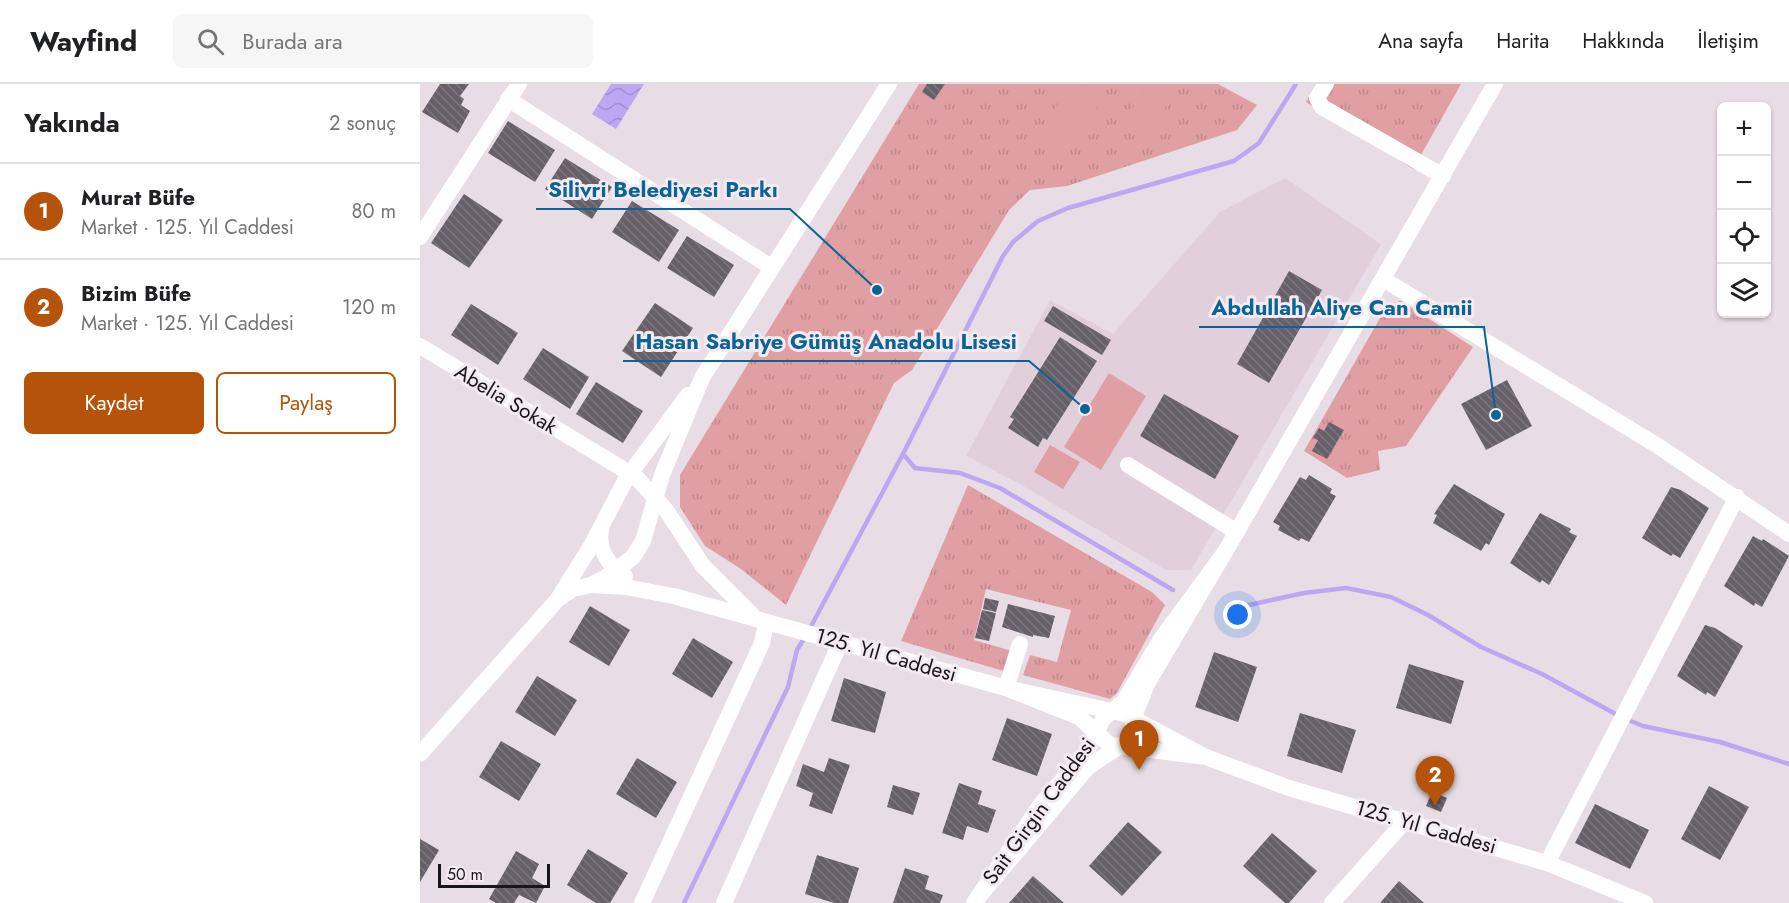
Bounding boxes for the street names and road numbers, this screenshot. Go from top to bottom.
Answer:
street label: Abelia Sokak [449,357,564,442]
street label: 125. Yıl Caddesi [812,621,960,689]
street label: Sait Girgin Caddesi [975,731,1103,891]
street label: 125. Yıl Caddesi [1352,793,1500,861]

